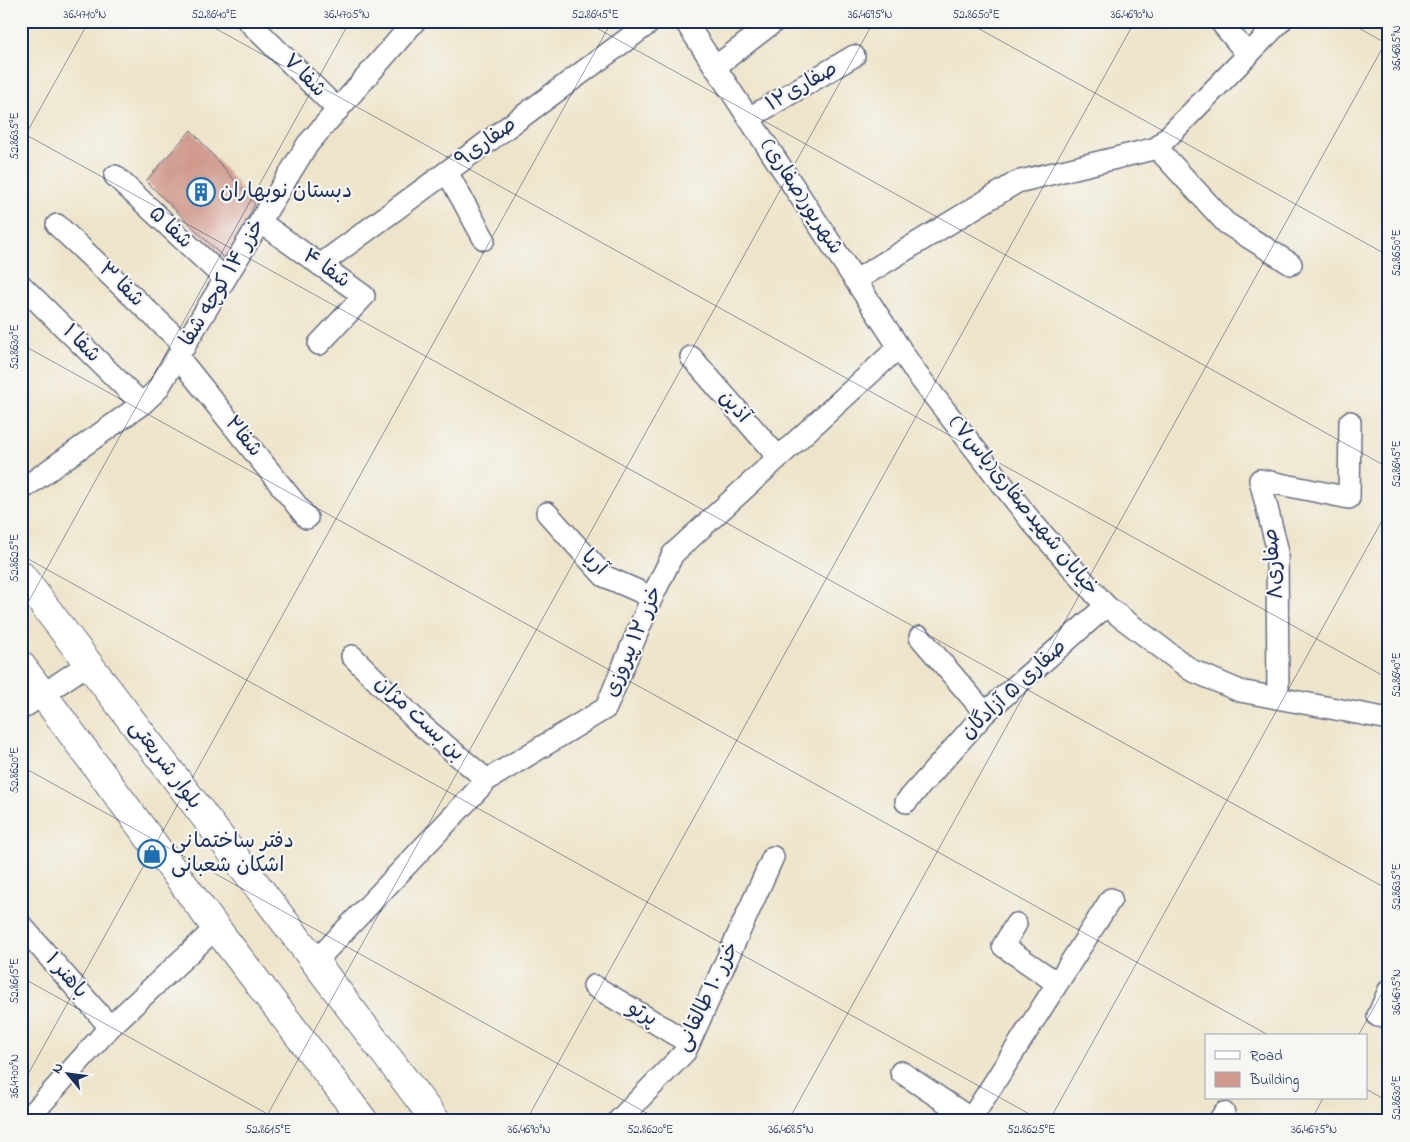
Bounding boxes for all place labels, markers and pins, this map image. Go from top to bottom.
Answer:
building icon: دبستان نوبهاران [186,177,216,207]
place label: دبستان نوبهاران [220,177,352,207]
place label: دفتر ساختمانی اشکان شعبانی [171,827,294,881]
shop icon: دفتر ساختمانی اشکان شعبانی [137,839,167,869]

